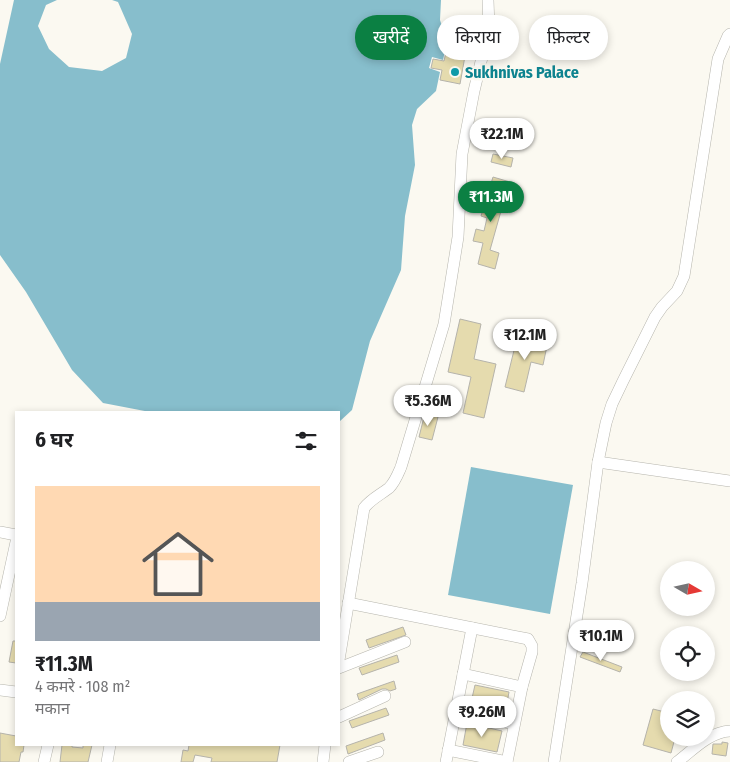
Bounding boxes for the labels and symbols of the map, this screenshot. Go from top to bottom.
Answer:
place label: Sukhnivas Palace [465,63,579,82]
marker: Sukhnivas Palace [449,66,461,78]
pin: ₹22.1M [461,118,543,160]
pin: ₹11.3M [450,180,532,223]
pin: ₹12.1M [484,318,566,361]
pin: ₹5.36M [387,384,469,427]
north arrow [660,561,715,616]
pin: ₹10.1M [560,620,642,662]
pin: ₹9.26M [441,696,523,738]

